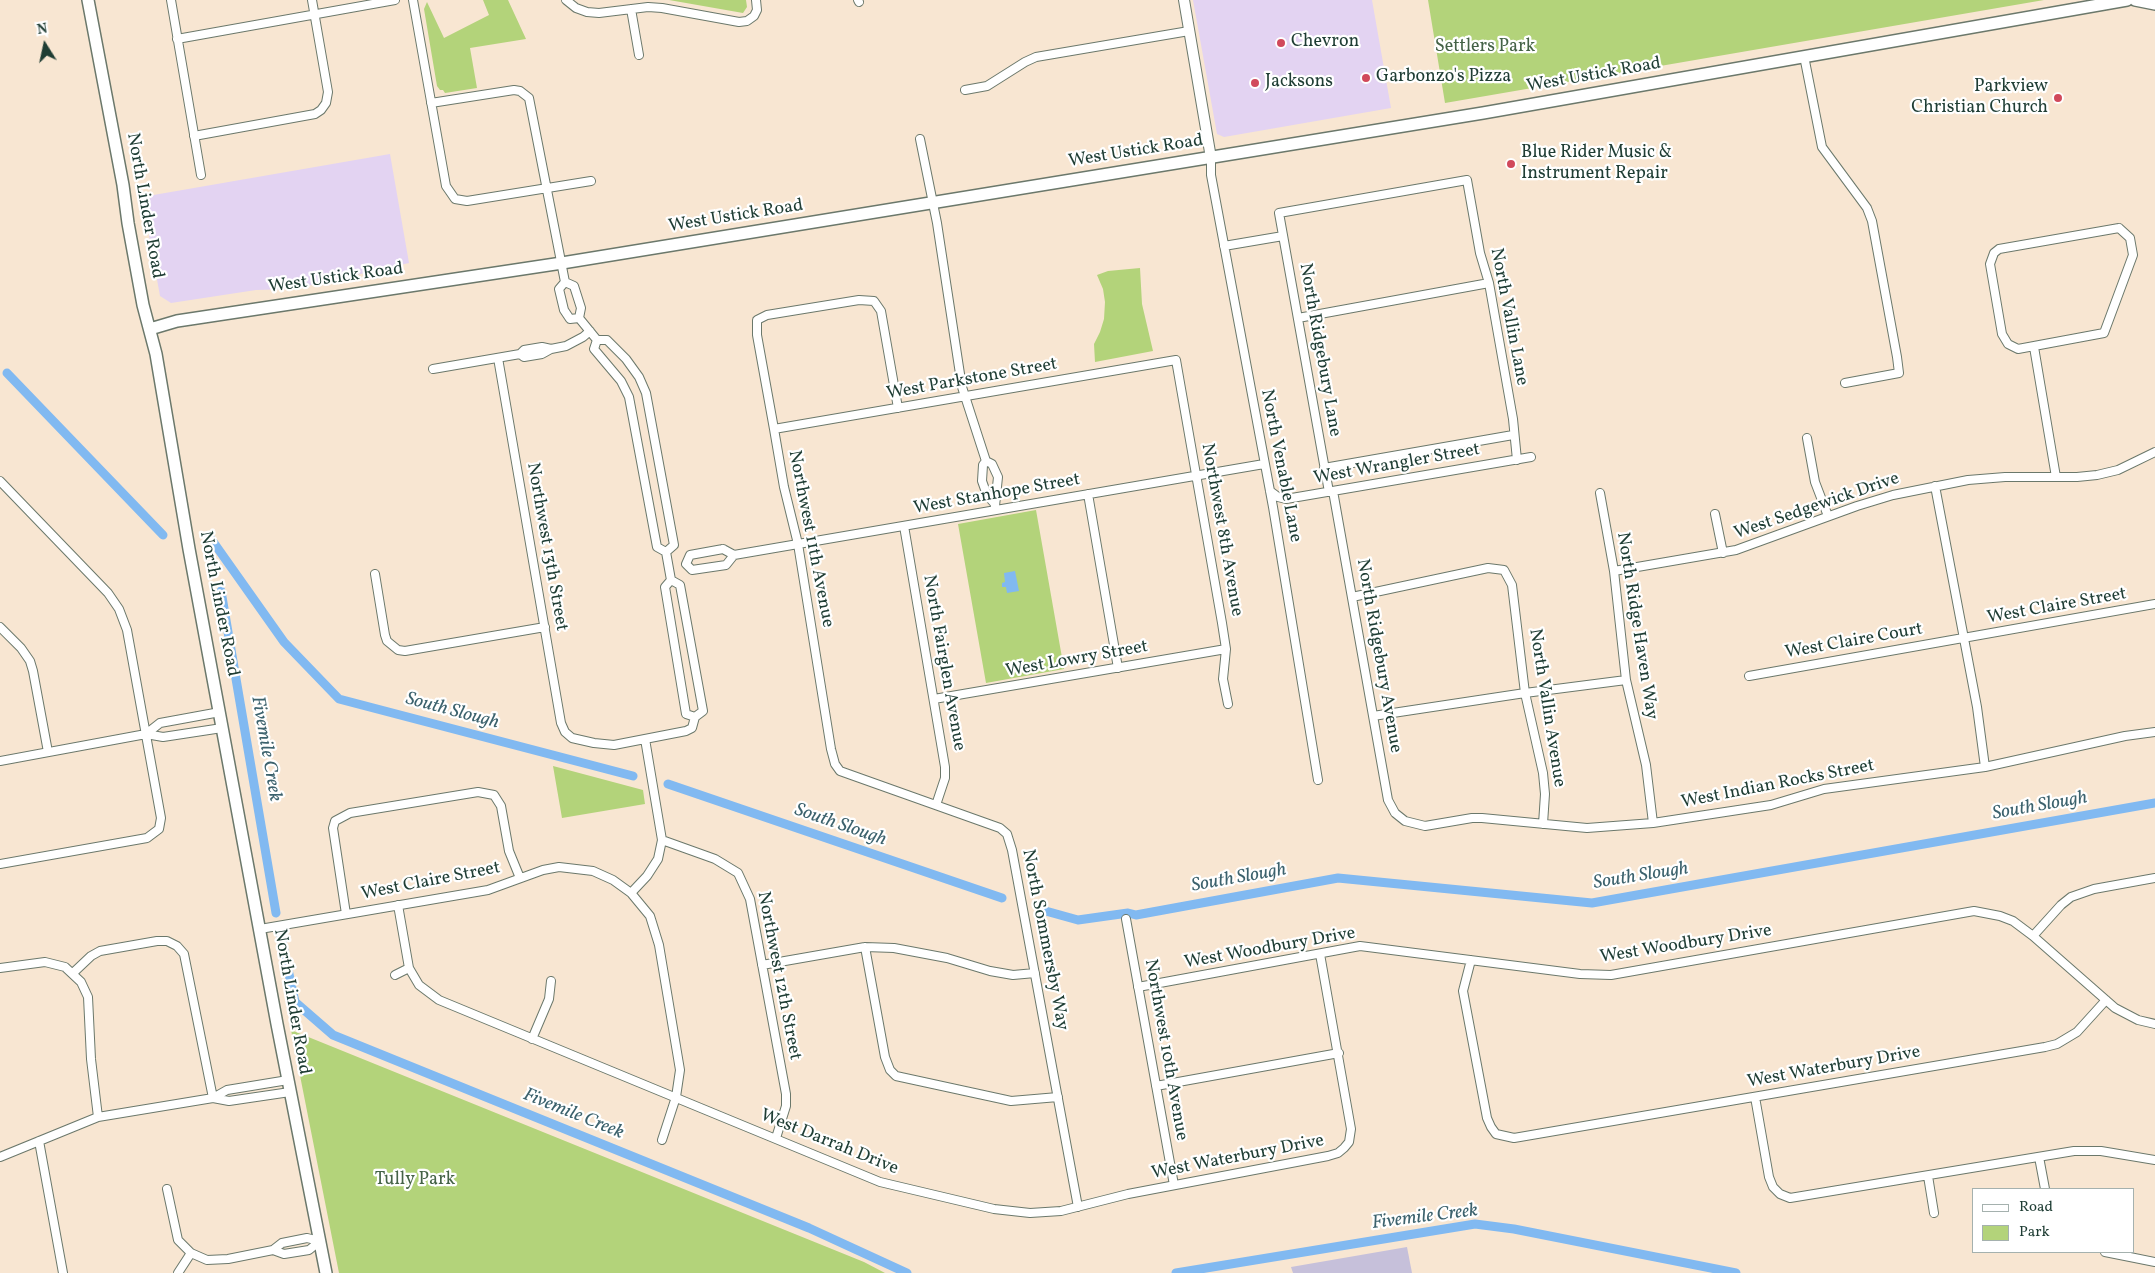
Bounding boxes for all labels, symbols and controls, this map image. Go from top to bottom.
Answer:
text: N [36,19,49,40]
north arrow [20,20,70,70]
place label: Chevron [1291,32,1359,54]
marker: Chevron [1275,37,1287,49]
park label: Settlers Park [1435,37,1535,59]
street label: West Ustick Road [1525,54,1663,98]
place label: Garbonzo's Pizza [1376,67,1511,89]
place label: Jacksons [1265,72,1333,94]
marker: Garbonzo's Pizza [1360,72,1372,84]
marker: Jacksons [1249,77,1261,89]
place label: Parkview Christian Church [1911,77,2048,120]
marker: Parkview Christian Church [2052,92,2064,104]
street label: North Linder Road [121,131,167,281]
street label: West Ustick Road [1067,131,1205,173]
place label: Blue Rider Music & Instrument Repair [1521,143,1672,186]
marker: Blue Rider Music & Instrument Repair [1505,158,1517,170]
street label: West Ustick Road [667,196,805,238]
street label: North Vallin Lane [1484,246,1532,388]
street label: West Ustick Road [267,259,405,299]
street label: North Ridgebury Lane [1293,261,1345,439]
street label: West Parkstone Street [885,354,1059,406]
street label: North Venable Lane [1255,388,1305,544]
street label: West Wrangler Street [1312,440,1482,490]
street label: Northwest 8th Avenue [1195,442,1247,618]
street label: Northwest 11th Avenue [782,448,838,630]
street label: Northwest 13th Street [521,461,571,633]
street label: West Sedgewick Drive [1732,469,1902,545]
street label: West Stanhope Street [912,470,1082,520]
street label: North Linder Road [193,529,243,679]
street label: North Ridge Haven Way [1611,531,1661,721]
street label: North Ridgebury Avenue [1350,557,1406,755]
street label: North Fairglen Avenue [917,573,969,753]
street label: West Claire Street [1986,584,2128,630]
street label: West Claire Court [1784,619,1924,665]
street label: North Vallin Avenue [1523,627,1569,789]
street label: West Lowry Street [1004,637,1150,683]
water label: South Slough [403,689,501,735]
water label: Fivemile Creek [245,695,285,803]
street label: West Indian Rocks Street [1680,756,1876,814]
water label: South Slough [1991,787,2089,827]
water label: South Slough [791,800,889,852]
street label: North Sommersby Way [1016,848,1072,1032]
street label: West Claire Street [360,858,502,906]
water label: South Slough [1592,858,1690,896]
water label: South Slough [1190,859,1288,899]
street label: Northwest 12th Street [751,890,805,1062]
street label: West Woodbury Drive [1599,921,1773,969]
street label: West Woodbury Drive [1183,923,1357,975]
street label: North Linder Road [268,927,314,1077]
street label: Northwest 10th Avenue [1138,958,1192,1142]
street label: West Waterbury Drive [1746,1042,1922,1094]
water label: Fivemile Creek [519,1084,627,1146]
street label: West Darrah Drive [757,1105,901,1181]
street label: West Waterbury Drive [1150,1131,1326,1185]
park label: Tully Park [375,1170,455,1192]
legend [1972,1188,2135,1253]
text: Road [2019,1197,2053,1218]
water label: Fivemile Creek [1371,1200,1479,1236]
text: Park [2019,1222,2050,1243]

